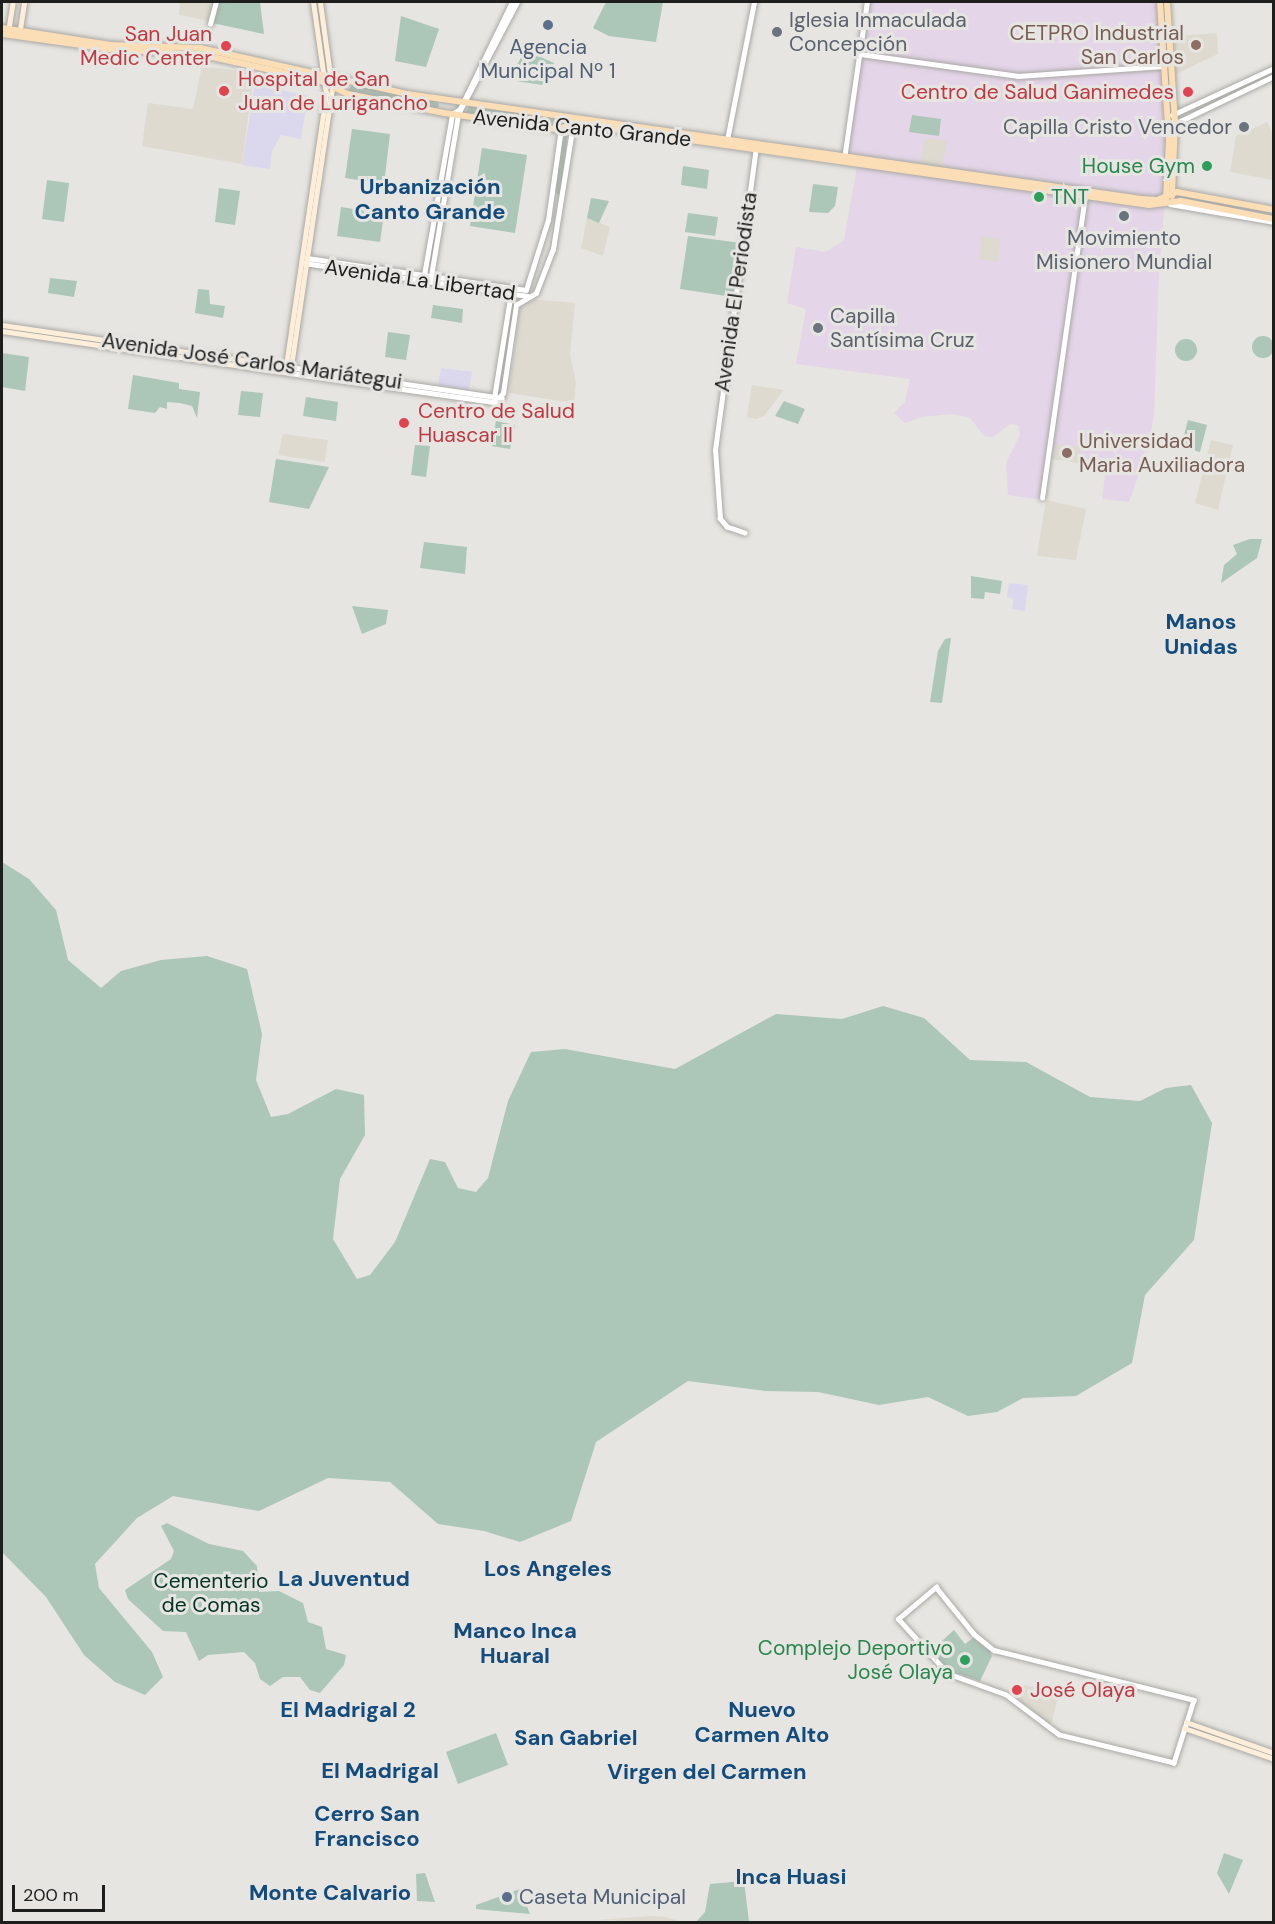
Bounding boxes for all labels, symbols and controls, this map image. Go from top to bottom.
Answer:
place label: Iglesia Inmaculada Concepción [789,7,967,57]
marker: Agencia Municipal Nº 1 [541,18,555,32]
place label: CETPRO Industrial San Carlos [1009,20,1184,70]
place label: San Juan Medic Center [80,21,212,71]
marker: Iglesia Inmaculada Concepción [770,25,784,39]
place label: Agencia Municipal Nº 1 [481,34,615,84]
marker: San Juan Medic Center [217,37,235,55]
marker: CETPRO Industrial San Carlos [1189,38,1203,52]
place label: Hospital de San Juan de Lurigancho [238,66,428,116]
place label: Centro de Salud Ganimedes [901,79,1174,105]
marker: Hospital de San Juan de Lurigancho [215,82,233,100]
marker: Centro de Salud Ganimedes [1179,83,1197,101]
street label: Avenida Canto Grande [472,104,692,152]
place label: Capilla Cristo Vencedor [1003,114,1232,140]
marker: Capilla Cristo Vencedor [1237,120,1251,134]
place label: House Gym [1082,153,1195,179]
marker: House Gym [1200,159,1214,173]
district label: Urbanización Canto Grande [355,173,505,224]
place label: TNT [1051,184,1089,210]
marker: TNT [1032,190,1046,204]
street label: Avenida El Periodista [710,191,762,393]
marker: Movimiento Misionero Mundial [1117,209,1131,223]
place label: Movimiento Misionero Mundial [1036,225,1212,275]
street label: Avenida La Libertad [323,254,517,306]
place label: Capilla Santísima Cruz [830,303,974,353]
marker: Capilla Santísima Cruz [811,321,825,335]
street label: Avenida José Carlos Mariátegui [100,327,404,395]
place label: Centro de Salud Huascar II [418,398,575,448]
marker: Centro de Salud Huascar II [395,414,413,432]
place label: Universidad Maria Auxiliadora [1079,428,1245,478]
marker: Universidad Maria Auxiliadora [1060,446,1074,460]
district label: Manos Unidas [1164,608,1238,660]
district label: Los Angeles [484,1556,612,1582]
district label: La Juventud [278,1566,410,1592]
park label: Cementerio de Comas [154,1568,268,1618]
district label: Manco Inca Huaral [453,1617,577,1669]
place label: Complejo Deportivo José Olaya [758,1635,953,1685]
marker: Complejo Deportivo José Olaya [958,1653,972,1667]
place label: José Olaya [1030,1677,1136,1703]
marker: José Olaya [1008,1681,1026,1699]
district label: Nuevo Carmen Alto [695,1696,829,1748]
district label: El Madrigal 2 [280,1697,416,1723]
district label: San Gabriel [514,1725,638,1751]
district label: El Madrigal [321,1758,439,1784]
district label: Virgen del Carmen [607,1759,807,1785]
district label: Cerro San Francisco [314,1800,420,1852]
district label: Inca Huasi [736,1864,846,1890]
scale bar [15,1873,108,1911]
district label: Monte Calvario [249,1880,411,1906]
text: 200 m [23,1883,79,1907]
place label: Caseta Municipal [519,1884,686,1910]
marker: Caseta Municipal [500,1890,514,1904]

